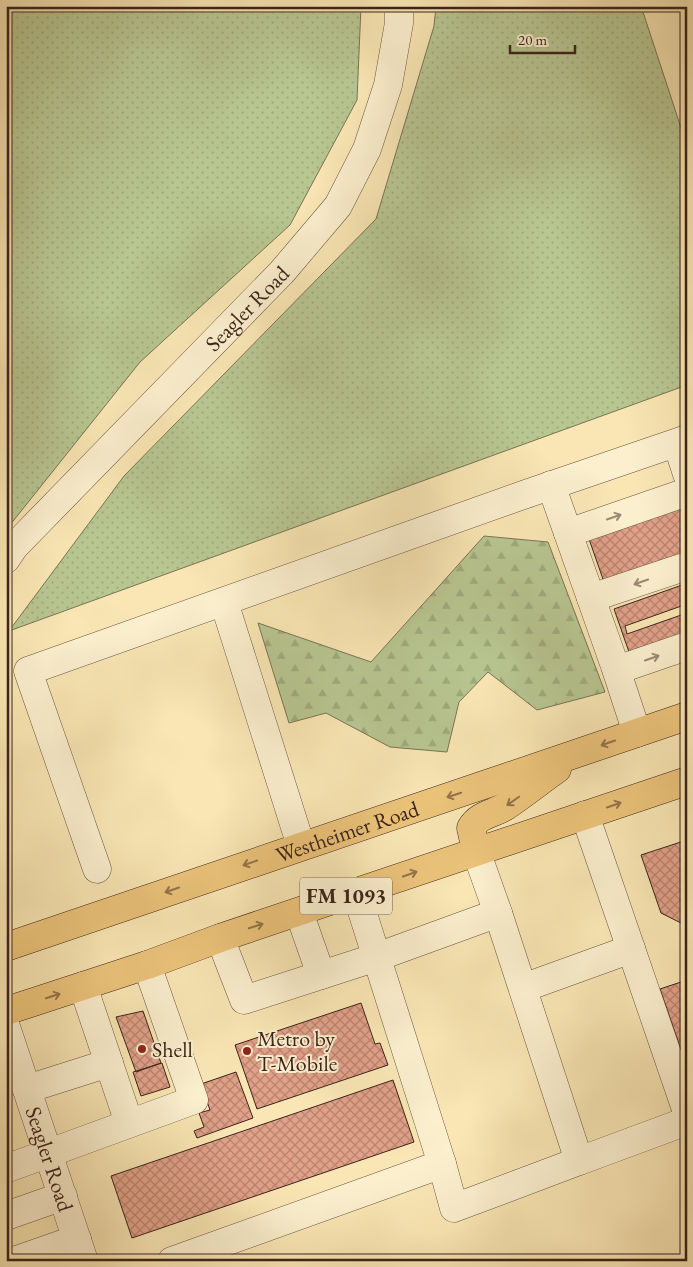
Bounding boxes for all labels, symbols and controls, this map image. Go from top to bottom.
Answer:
scale bar [510,22,576,54]
text: 20 m [518,30,547,49]
street label: Seagler Road [199,259,296,358]
one-way arrow [606,512,622,521]
one-way arrow [633,577,649,587]
one-way arrow [643,653,659,662]
one-way arrow [600,739,616,748]
one-way arrow [446,791,462,800]
street label: Westheimer Road [272,794,423,870]
one-way arrow [506,796,520,806]
one-way arrow [605,800,621,809]
one-way arrow [242,859,258,869]
one-way arrow [402,869,417,878]
road number: FM 1093 [300,878,392,914]
one-way arrow [164,886,180,895]
one-way arrow [248,921,263,930]
one-way arrow [44,990,60,1000]
place label: Metro by T-Mobile [257,1024,338,1078]
place label: Shell [152,1035,193,1064]
marker: Shell [136,1043,148,1055]
marker: Metro by T-Mobile [241,1045,253,1057]
street label: Seagler Road [19,1103,81,1216]

